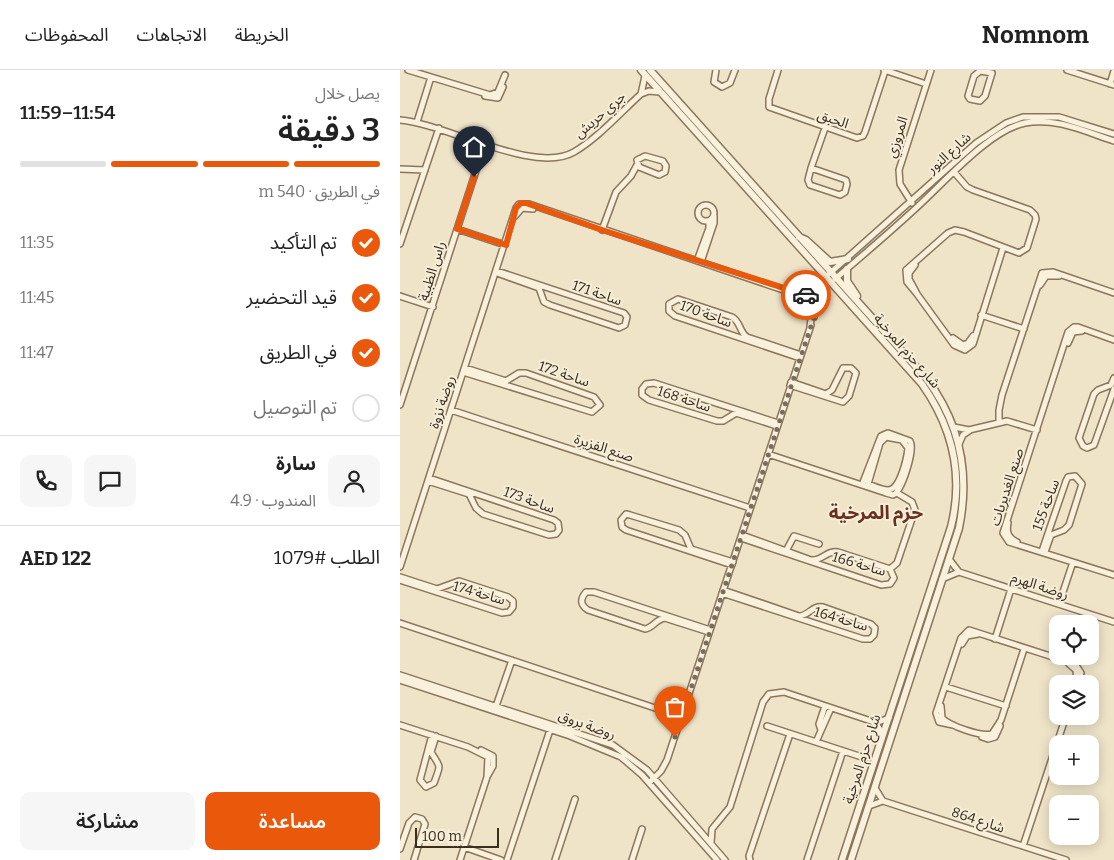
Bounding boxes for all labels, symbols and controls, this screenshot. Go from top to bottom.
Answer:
text: Nomnom [982,21,1089,49]
text: المحفوظات [25,24,109,46]
text: الاتجاهات [137,24,207,46]
text: الخريطة [235,24,289,46]
text: يصل خلال [315,84,380,103]
street label: جري حريش [571,88,631,144]
text: 11:54–11:59 [20,101,115,124]
street label: الحبق [815,106,851,133]
text: 3 دقيقة [278,111,380,149]
street label: المروزي [882,114,914,161]
pin [453,126,495,177]
street label: شارع النور [923,129,976,179]
icon: home [460,133,488,161]
text: في الطريق · 540 m [259,182,380,201]
icon: check [352,229,380,257]
text: تم التأكيد [270,231,337,254]
text: 11:35 [20,233,54,252]
street label: راس الظبية [415,239,449,303]
courier [781,270,831,320]
street label: ساحة 171 [570,277,624,309]
icon: car [792,281,820,309]
icon: check [352,284,380,312]
text: قيد التحضير [246,286,337,309]
text: 11:45 [20,288,54,307]
street label: ساحة 170 [678,297,734,331]
street label: شارع حزم المرخية [868,310,944,393]
icon: check [352,339,380,367]
text: في الطريق [260,341,337,364]
text: 11:47 [20,343,54,362]
street label: ساحة 172 [536,357,592,391]
street label: روضة نزوة [425,373,459,431]
street label: ساحة 168 [655,382,713,416]
text: تم التوصيل [253,396,337,419]
street label: صنع الفزيرة [571,430,636,468]
street label: صنع الغديريات [986,446,1030,529]
text: سارة [276,452,316,475]
button: phone [20,455,72,507]
button: chat [84,455,136,507]
button: person [328,455,380,507]
street label: ساحة 155 [1029,477,1063,533]
street label: ساحة 173 [501,483,557,517]
text: المندوب · 4.9 [230,491,316,510]
district label: حزم المرخية [829,501,923,527]
text: الطلب #1079 [274,546,380,569]
text: AED 122 [20,547,91,570]
street label: ساحة 166 [830,548,888,580]
street label: روضة الهرم [1008,569,1071,605]
street label: ساحة 174 [451,577,507,609]
street label: ساحة 164 [812,603,870,635]
map controls [1049,615,1099,845]
button: locate [1049,615,1099,665]
button: layers [1049,675,1099,725]
pin [654,686,696,737]
icon: bag [661,693,689,721]
street label: روضة بروق [556,707,618,743]
street label: شارع حزم المرخية [840,712,886,807]
button: + [1049,735,1099,785]
button: مشاركة [20,792,195,850]
button: مساعدة [205,792,380,850]
button: − [1049,795,1099,845]
street label: شارع 864 [949,803,1007,838]
scale bar [415,825,499,848]
text: 100 m [422,828,462,845]

